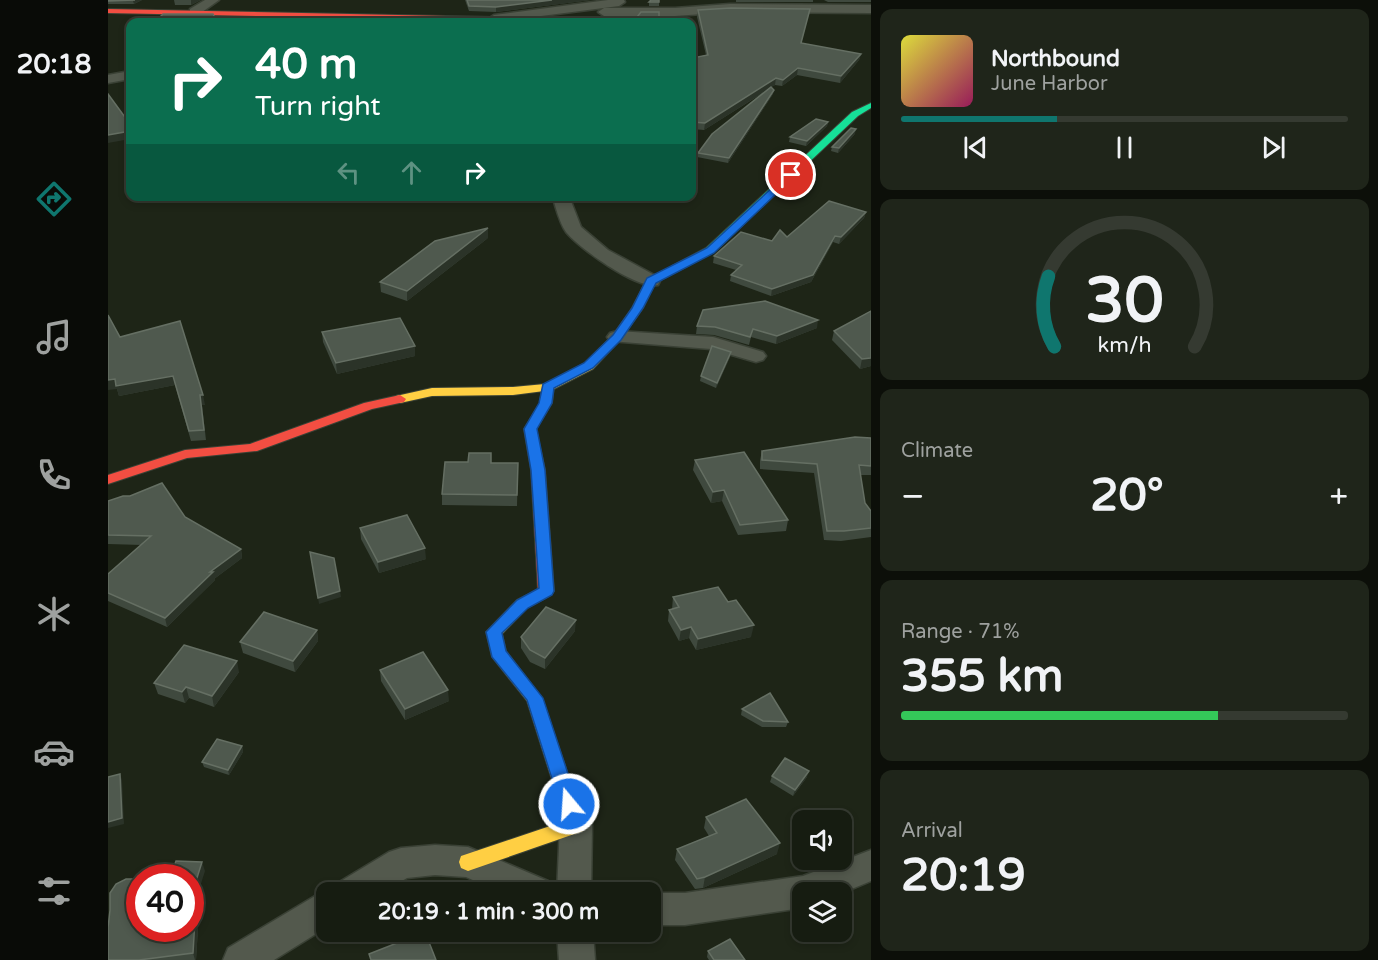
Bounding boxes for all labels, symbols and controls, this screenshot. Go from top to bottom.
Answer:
text: 40 m [255,39,357,90]
icon: right [156,42,234,120]
text: Northbound [991,46,1120,72]
text: 20:18 [17,48,91,81]
text: June Harbor [991,72,1108,96]
text: Turn right [255,90,381,123]
icon: previous [959,131,992,164]
icon: pause [1108,131,1141,164]
icon: next [1257,131,1290,164]
pin [765,149,816,200]
icon: left [332,156,365,189]
icon: ahead [395,156,428,189]
icon: right [458,156,491,189]
icon: arrive [774,158,807,191]
icon: directions [33,178,75,220]
text: 30 [1085,264,1164,339]
icon: music [33,316,75,358]
text: km/h [1098,332,1151,358]
text: Climate [901,439,973,463]
icon: phone [33,454,75,496]
text: 20° [1090,469,1164,523]
text: − [901,477,925,516]
text: + [1329,477,1348,516]
icon: climate [33,593,75,635]
text: Range · 71% [901,620,1020,644]
text: 355 km [901,650,1063,704]
icon: car [33,731,75,773]
position arrow [537,772,601,836]
map controls [792,810,852,942]
button: sound [792,810,852,870]
text: Arrival [901,819,963,843]
text: 20:19 [901,849,1026,903]
speed limit sign: 40 [126,864,204,942]
icon: filters [33,870,75,912]
button: layers [792,882,852,942]
text: 20:19 · 1 min · 300 m [378,899,599,925]

